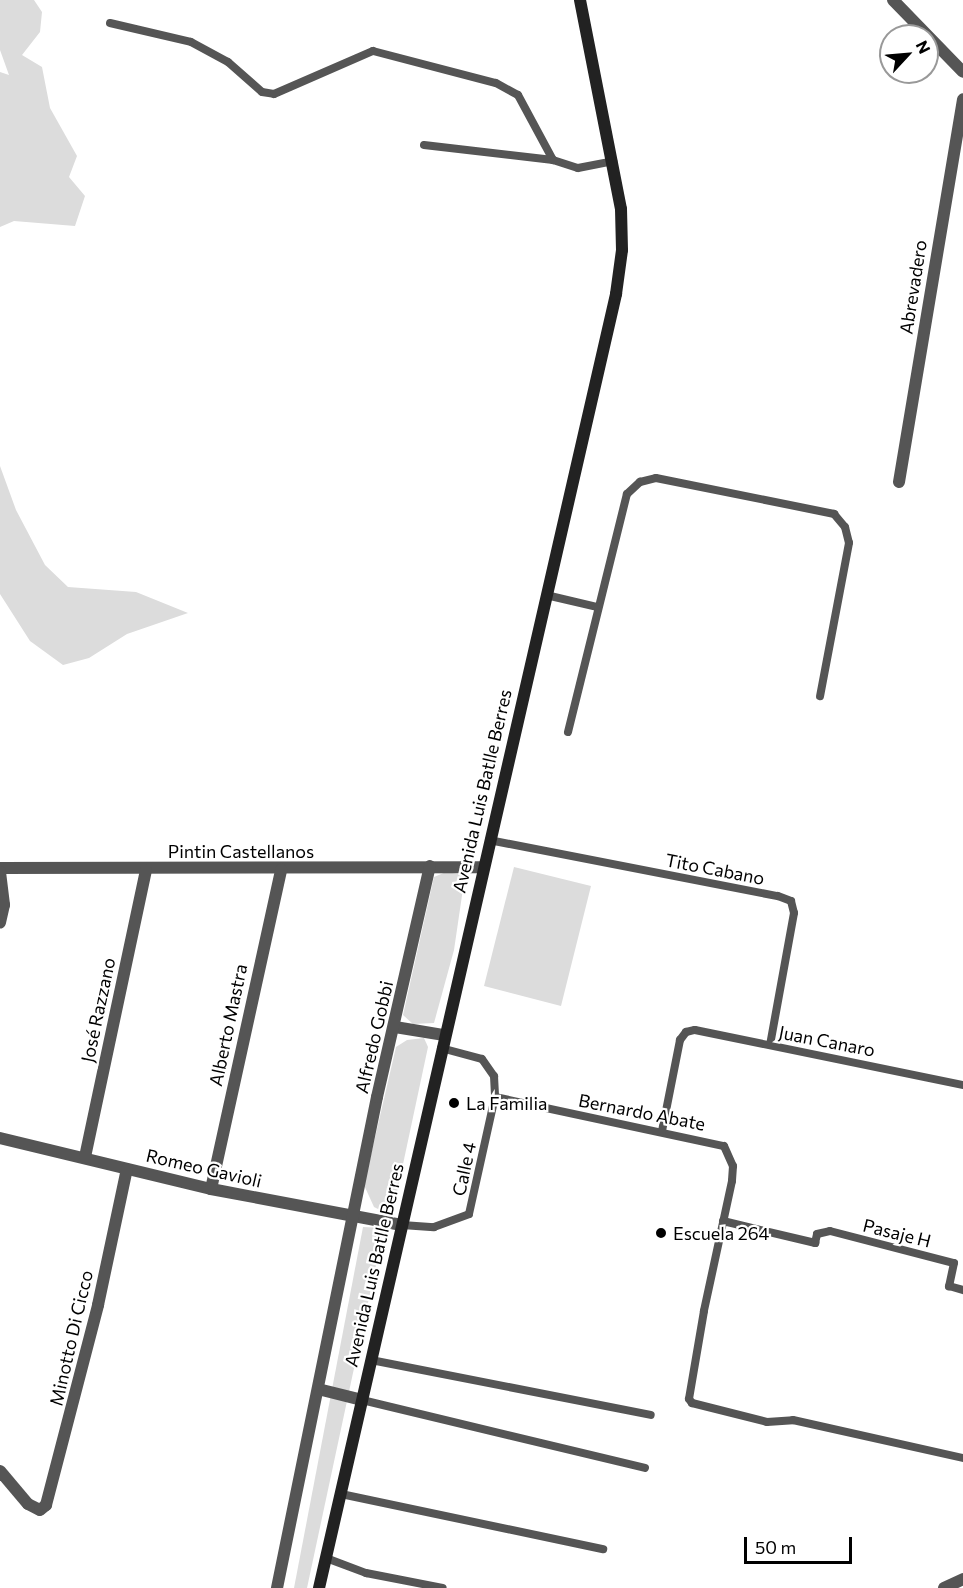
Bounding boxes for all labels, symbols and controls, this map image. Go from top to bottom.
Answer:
north arrow [879,24,939,84]
text: N [913,37,935,56]
street label: Abrevadero [895,238,931,336]
street label: Avenida Luis Batlle Berres [448,687,516,895]
street label: Pintin Castellanos [168,840,314,862]
street label: Tito Cabano [664,849,766,889]
street label: José Razzano [76,956,120,1064]
street label: Alberto Mastra [205,962,251,1088]
street label: Alfredo Gobbi [351,979,397,1095]
street label: Juan Canaro [777,1021,877,1061]
street label: Bernardo Abate [577,1089,707,1135]
place label: La Familia [466,1092,547,1114]
marker: La Familia [447,1096,461,1110]
street label: Calle 4 [448,1140,480,1198]
street label: Romeo Gavioli [144,1144,264,1192]
street label: Avenida Luis Batlle Berres [340,1161,408,1369]
street label: Pasaje H [861,1214,933,1252]
place label: Escuela 264 [673,1222,769,1244]
marker: Escuela 264 [654,1226,668,1240]
street label: Minotto Di Cicco [45,1268,97,1408]
scale bar [747,1525,855,1563]
text: 50 m [755,1536,796,1558]

